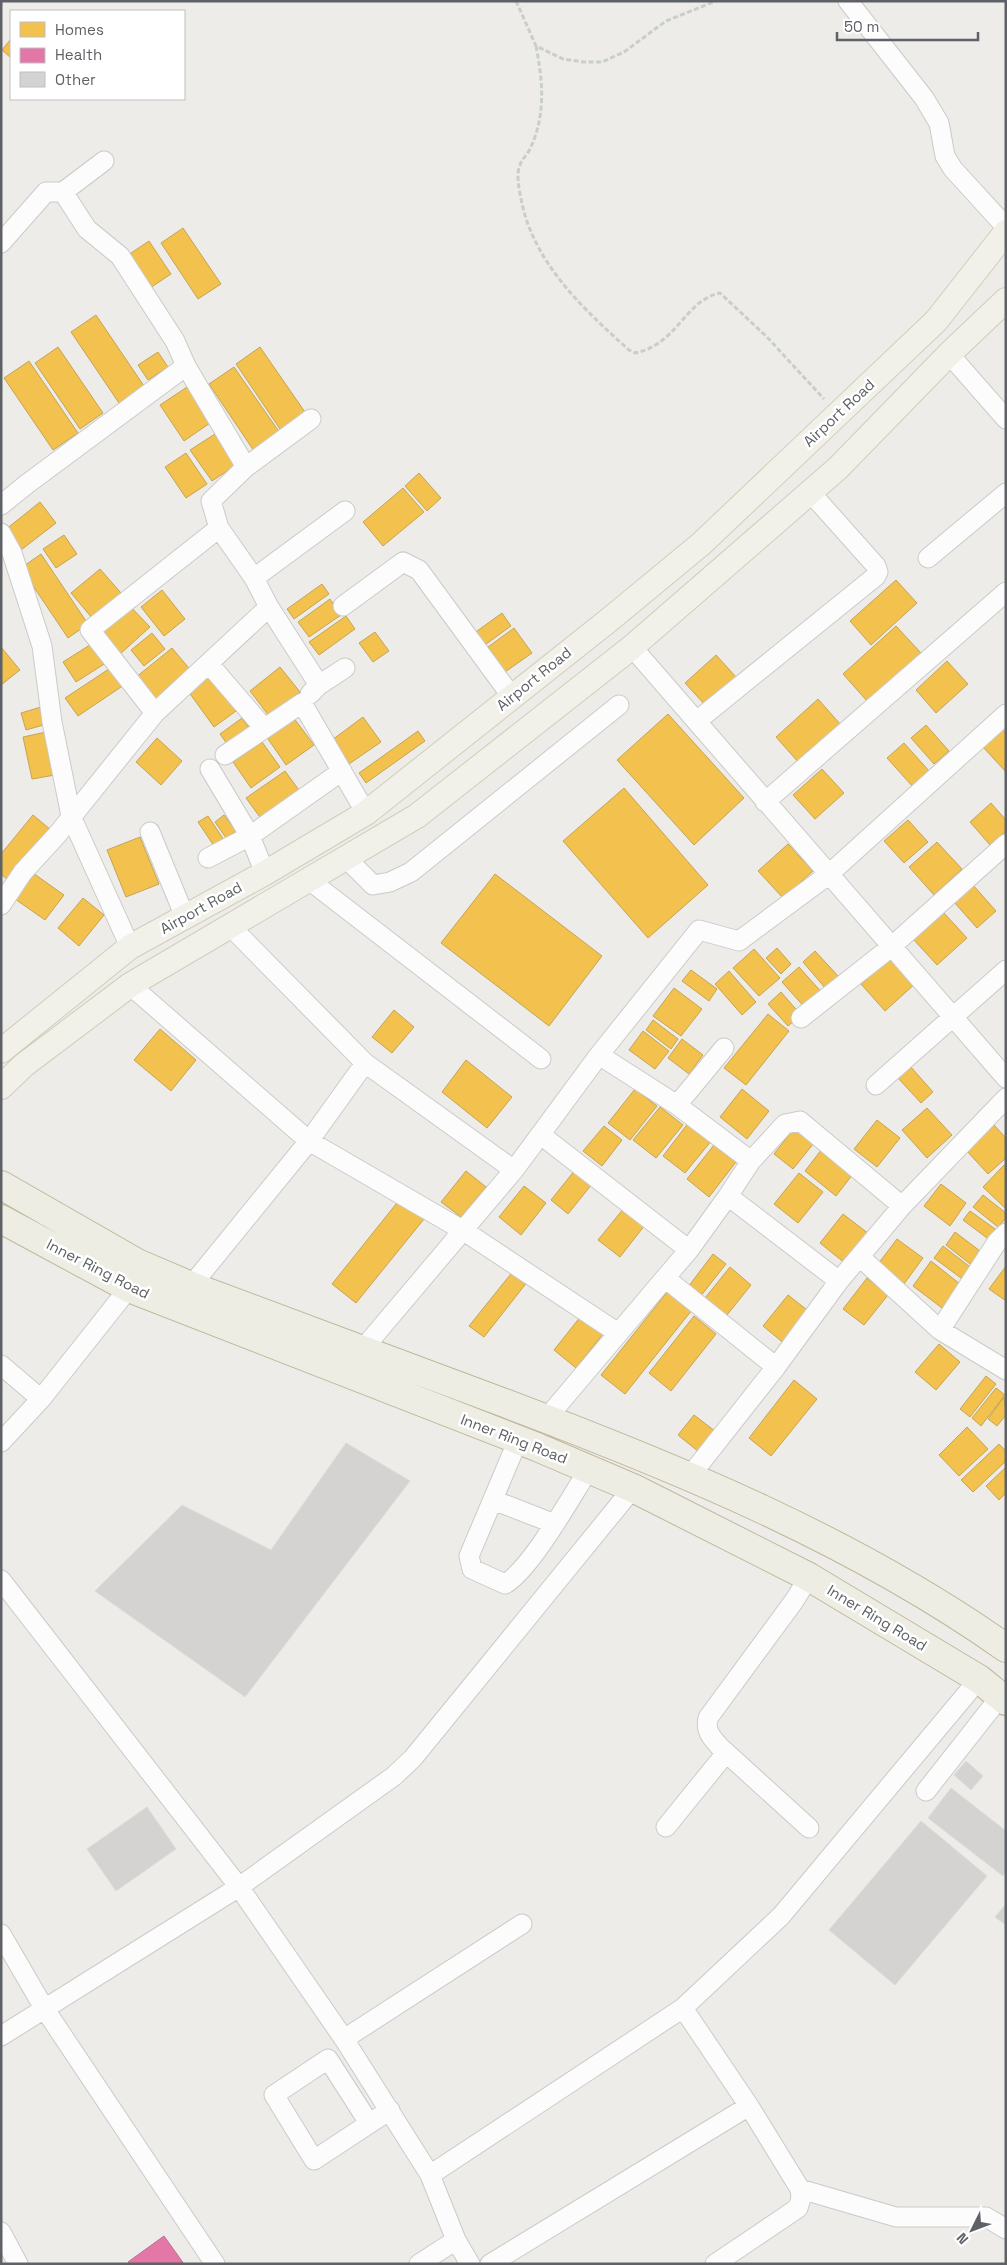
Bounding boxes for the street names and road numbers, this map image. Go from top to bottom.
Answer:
street label: Airport Road [799,375,878,451]
street label: Airport Road [492,643,575,715]
street label: Airport Road [156,877,245,938]
street label: Inner Ring Road [44,1234,153,1303]
street label: Inner Ring Road [458,1409,570,1468]
street label: Inner Ring Road [824,1580,931,1655]

